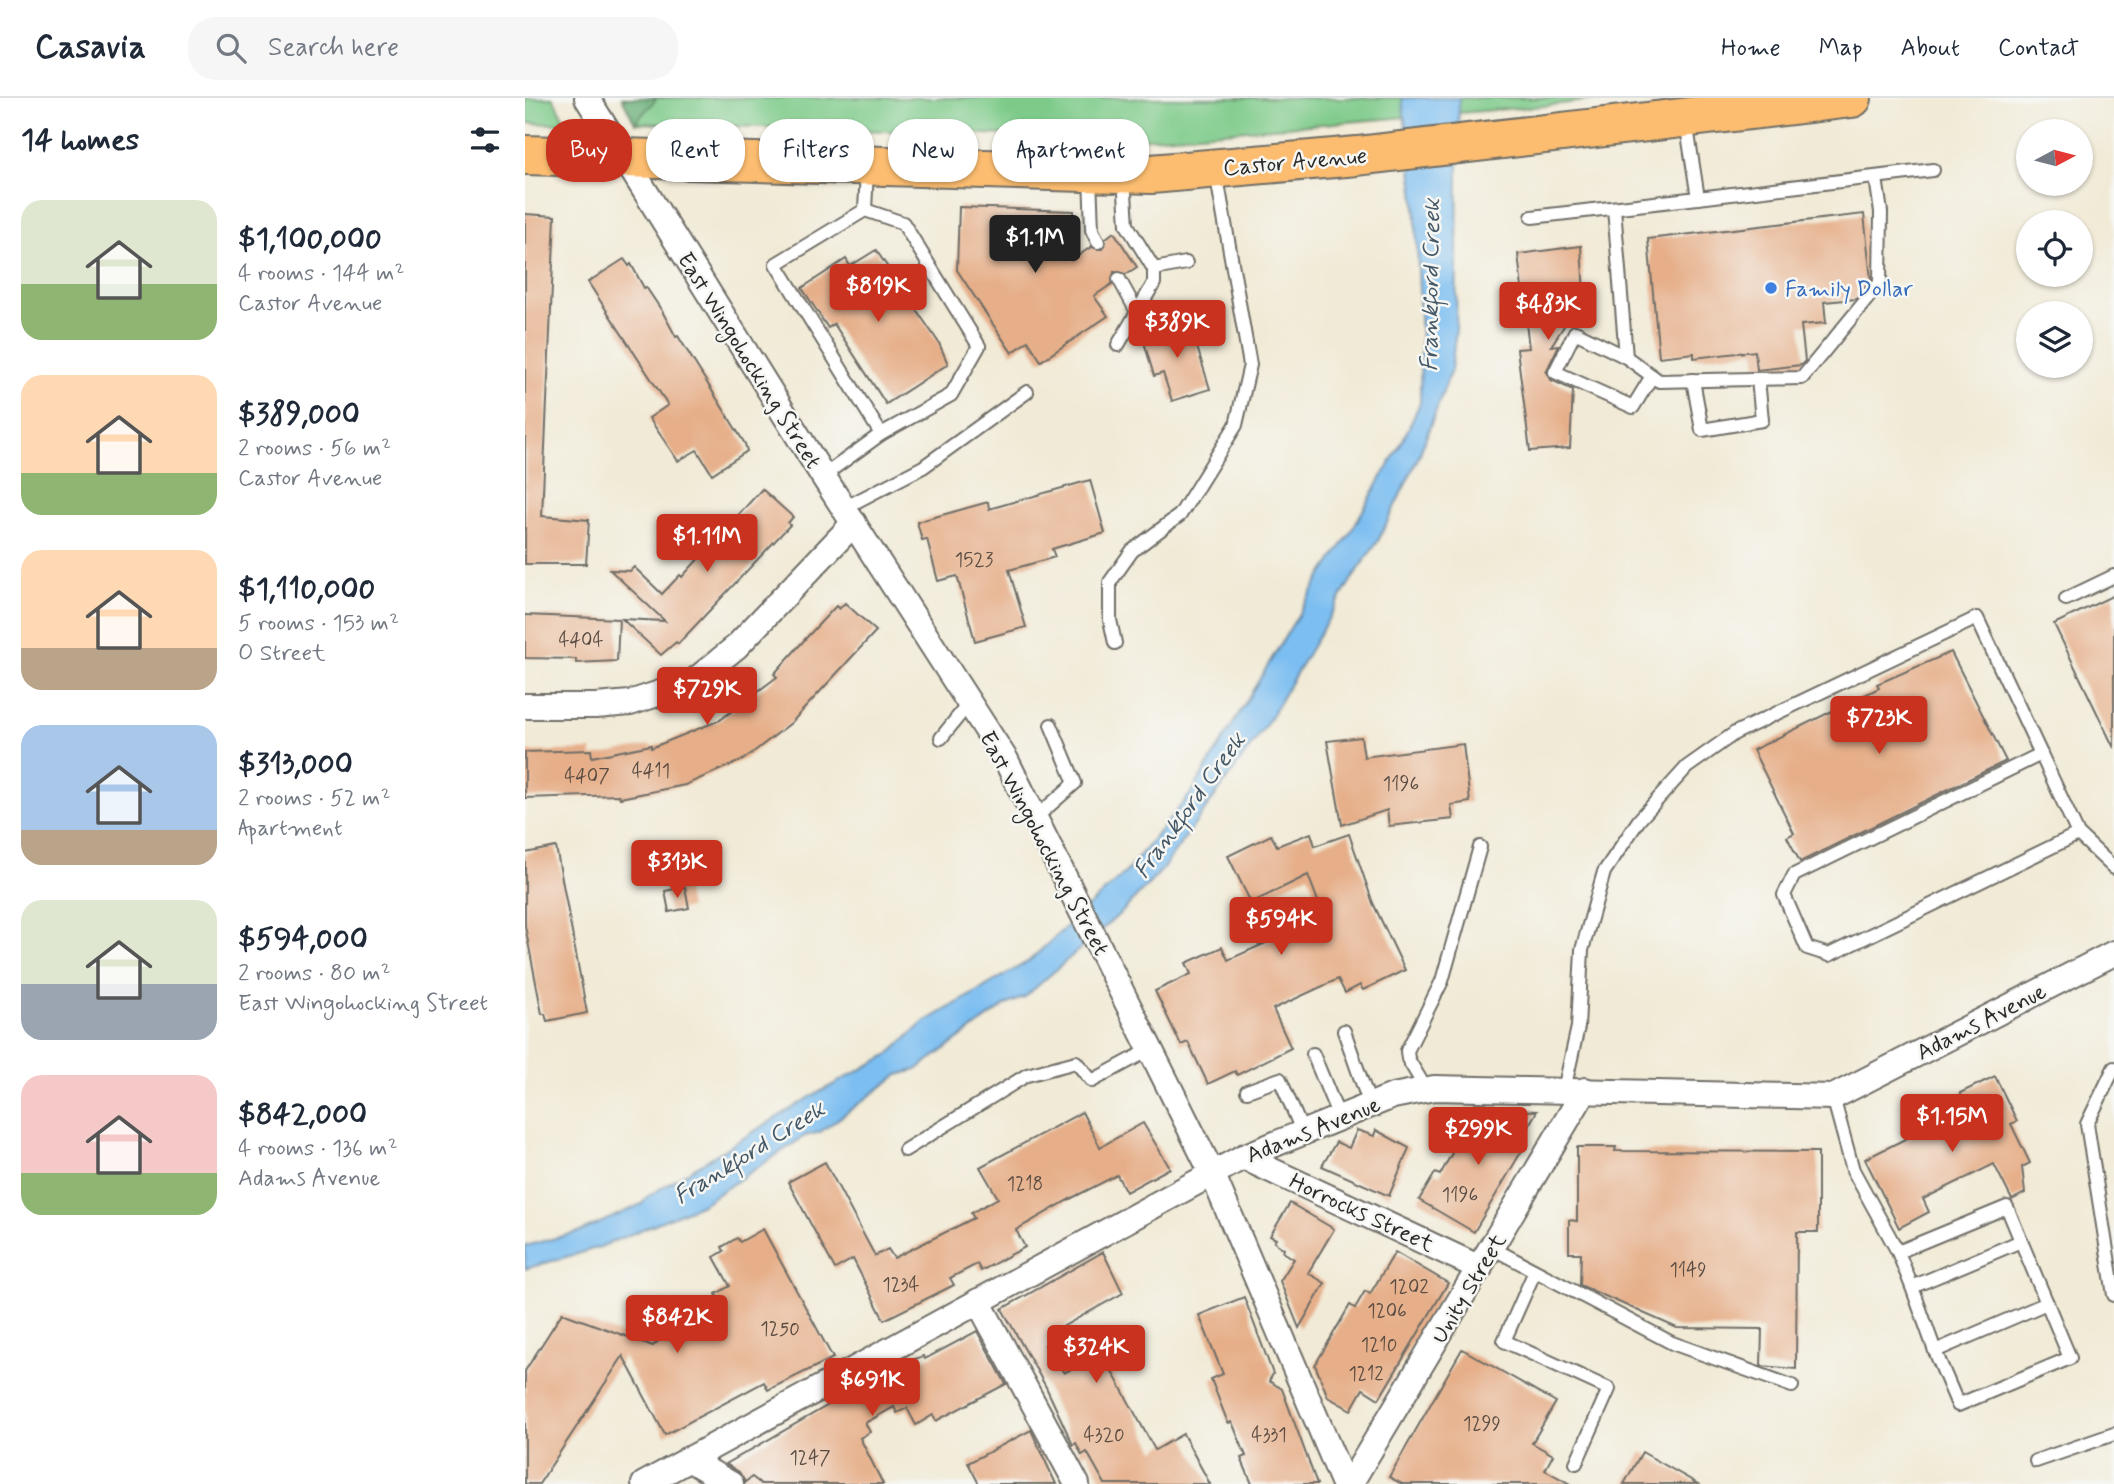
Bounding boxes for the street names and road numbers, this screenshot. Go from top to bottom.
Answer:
street label: Castor Avenue [1222,142,1368,184]
street label: East Wingohocking Street [668,247,827,476]
street label: East Wingohocking Street [969,726,1115,962]
street label: Adams Avenue [1912,977,2052,1068]
street label: Adams Avenue [1242,1090,1385,1171]
street label: Horrocks Street [1284,1167,1439,1261]
street label: Unity Street [1425,1228,1515,1350]

